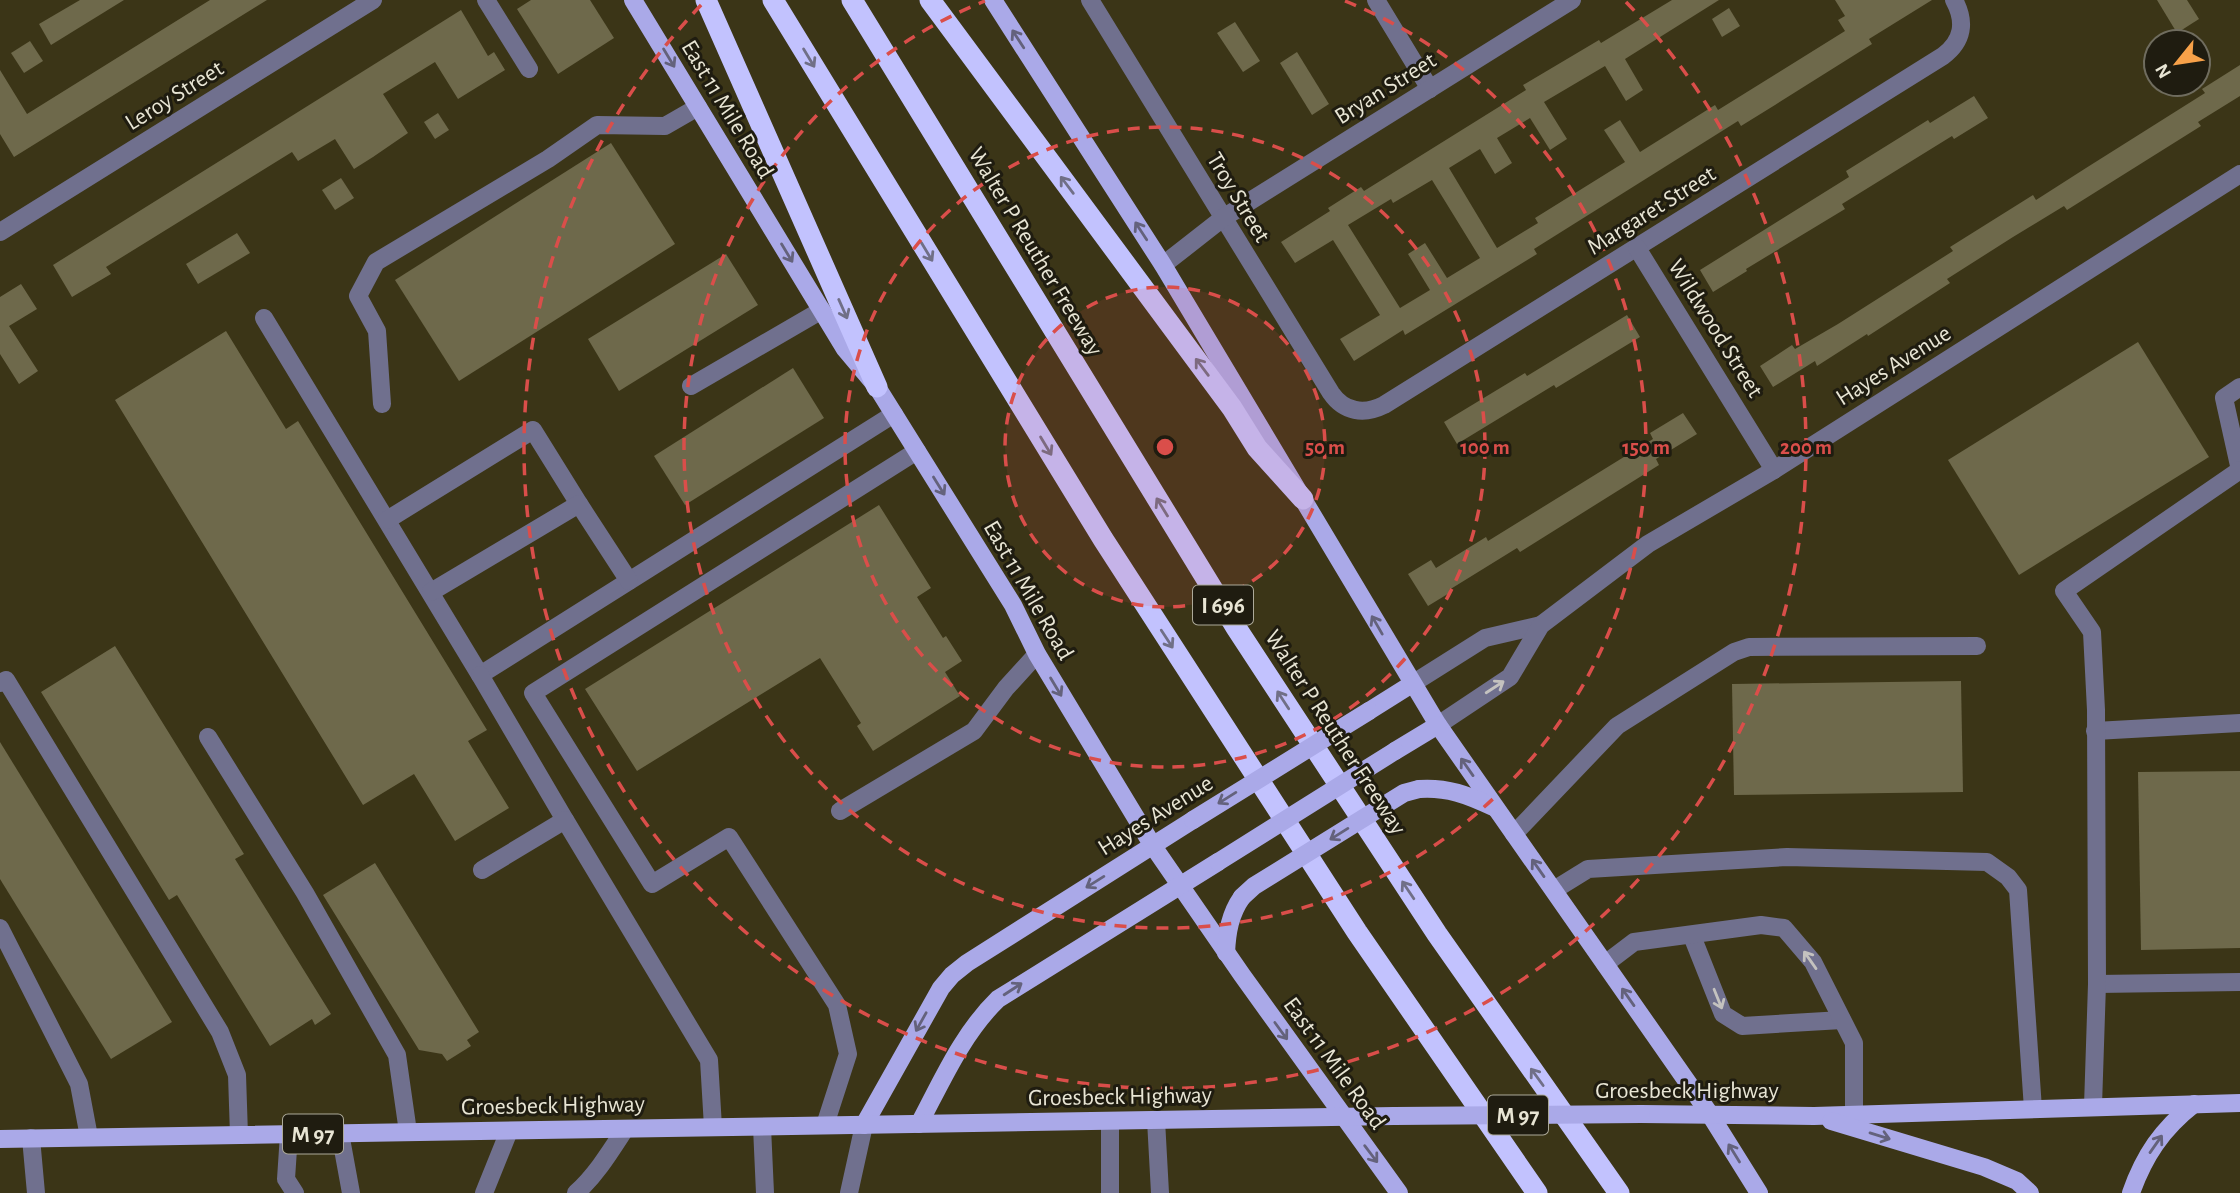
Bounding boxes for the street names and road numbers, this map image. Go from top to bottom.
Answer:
street label: East 11 Mile Road [677,36,778,183]
street label: Bryan Street [1331,48,1441,129]
street label: Leroy Street [121,56,228,135]
street label: Walter P Reuther Freeway [963,143,1107,360]
street label: Troy Street [1202,148,1274,247]
street label: Margaret Street [1583,162,1720,260]
street label: Wildwood Street [1663,255,1767,402]
street label: Hayes Avenue [1832,321,1955,411]
street label: East 11 Mile Road [979,517,1078,664]
road number: I 696 [1193,586,1253,624]
street label: Walter P Reuther Freeway [1260,626,1410,839]
street label: Hayes Avenue [1094,771,1217,861]
street label: East 11 Mile Road [1278,993,1390,1134]
street label: Groesbeck Highway [1595,1079,1779,1103]
street label: Groesbeck Highway [1028,1083,1212,1111]
street label: Groesbeck Highway [461,1092,645,1120]
road number: M 97 [1488,1096,1548,1134]
road number: M 97 [283,1114,343,1154]

